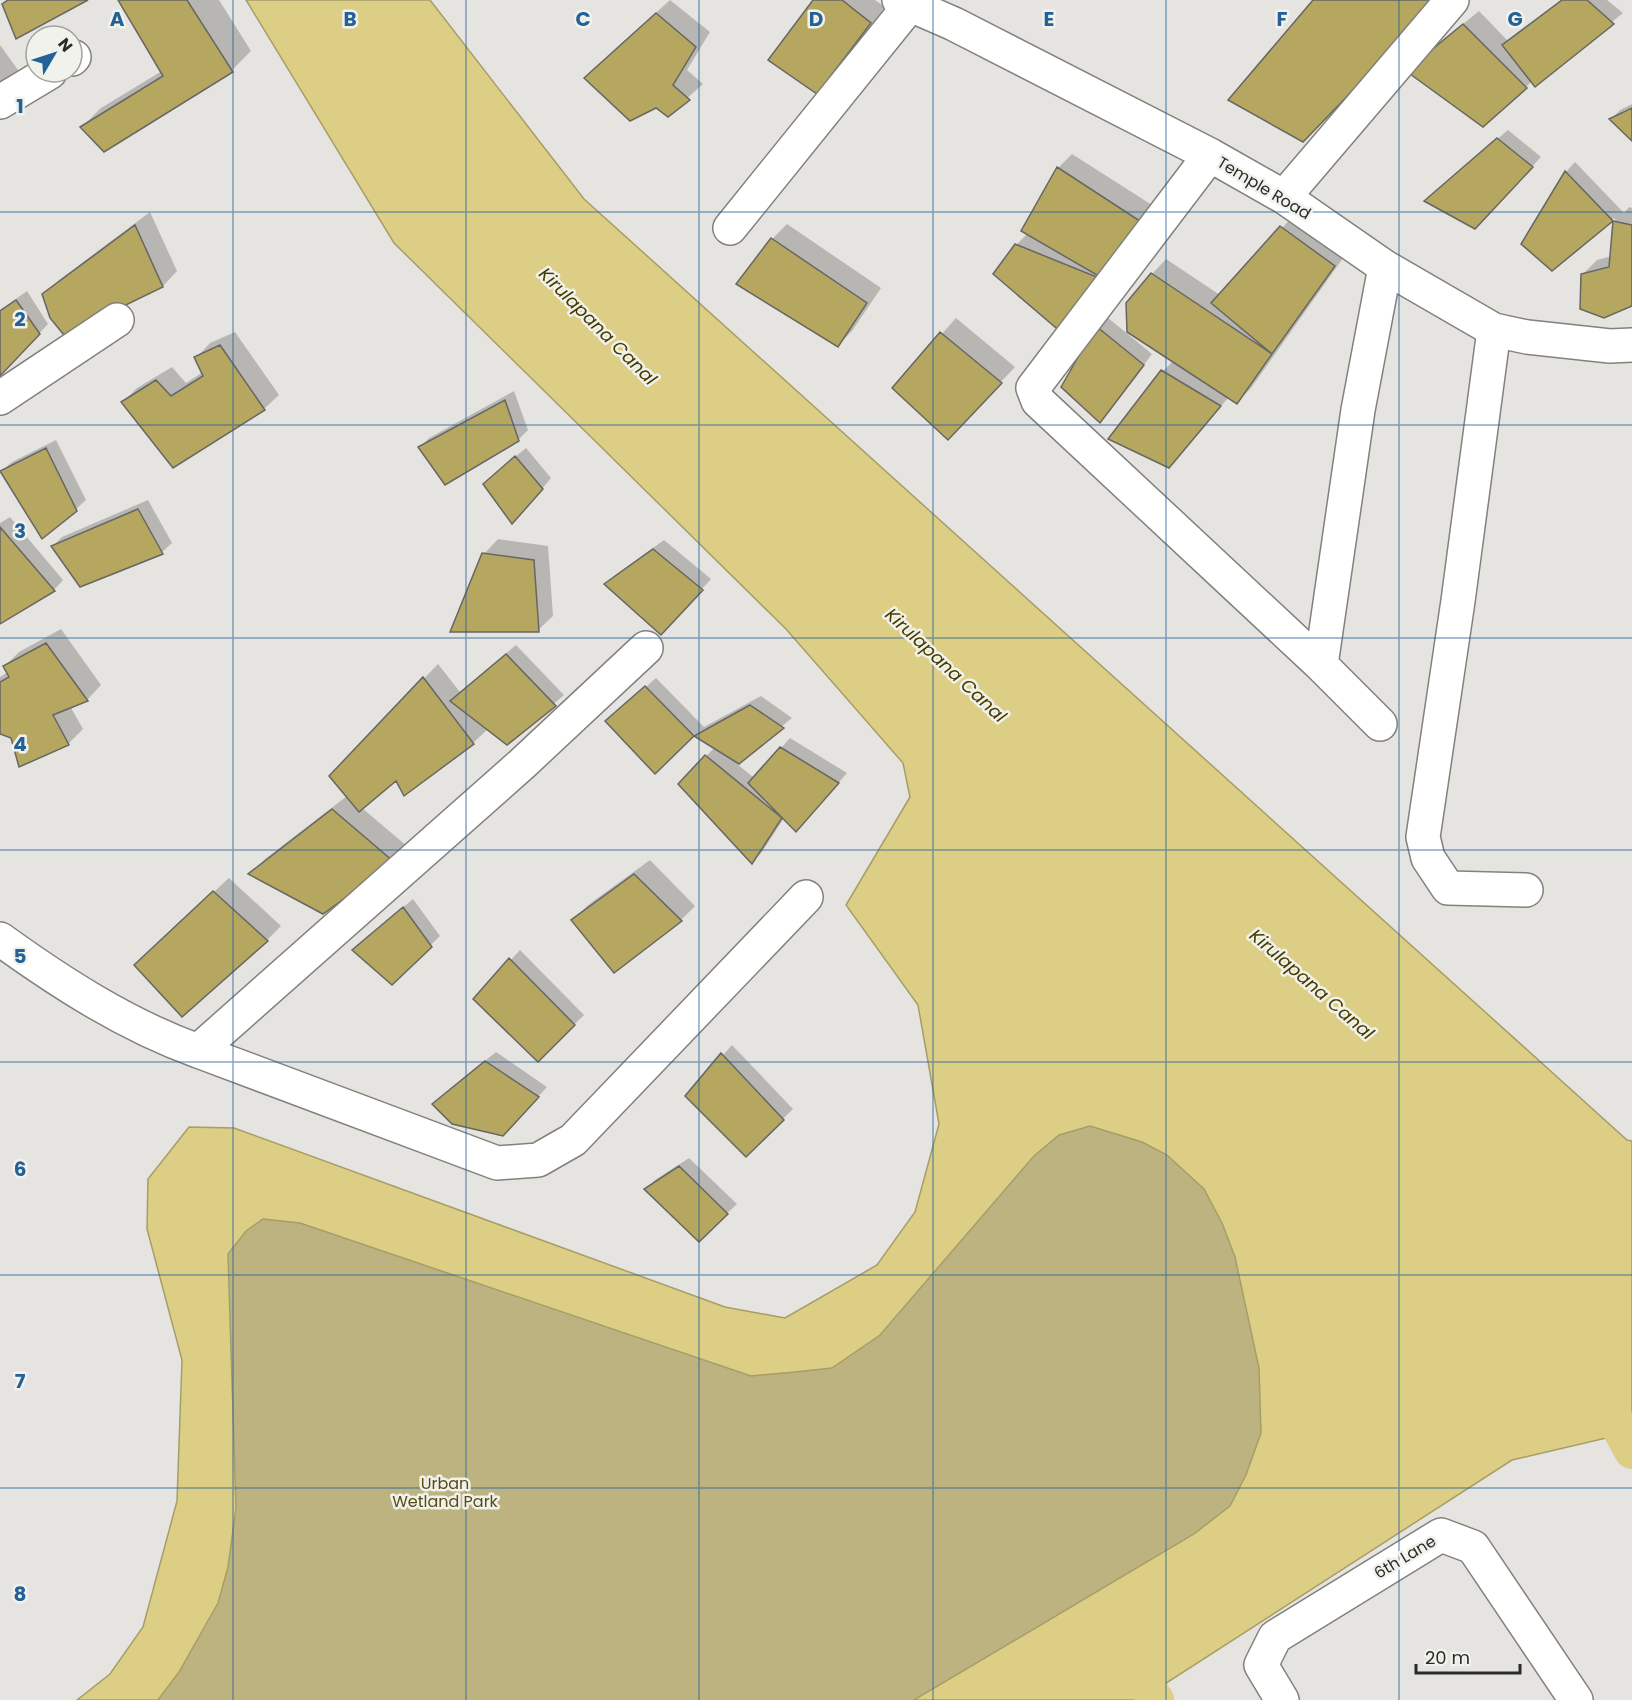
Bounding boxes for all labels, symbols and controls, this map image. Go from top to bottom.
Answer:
text: A [110,5,125,33]
text: B [343,5,357,33]
text: C [575,5,591,33]
text: D [809,5,823,33]
text: E [1044,5,1054,33]
text: F [1277,5,1288,33]
text: G [1507,5,1523,33]
north arrow [24,24,84,84]
text: N [53,33,78,57]
text: 1 [16,92,24,120]
street label: Temple Road [1213,151,1315,225]
water label: Kirulapana Canal [533,261,663,391]
text: 2 [14,305,26,333]
text: 3 [14,517,26,545]
water label: Kirulapana Canal [880,602,1013,728]
text: 4 [13,730,27,758]
water label: Kirulapana Canal [1244,923,1380,1046]
text: 5 [14,942,27,970]
text: 6 [14,1155,26,1183]
text: 7 [15,1367,26,1395]
park label: Urban Wetland Park [392,1472,499,1513]
street label: 6th Lane [1370,1529,1440,1584]
text: 8 [14,1580,26,1608]
scale bar [1416,1637,1520,1675]
text: 20 m [1425,1645,1470,1670]

